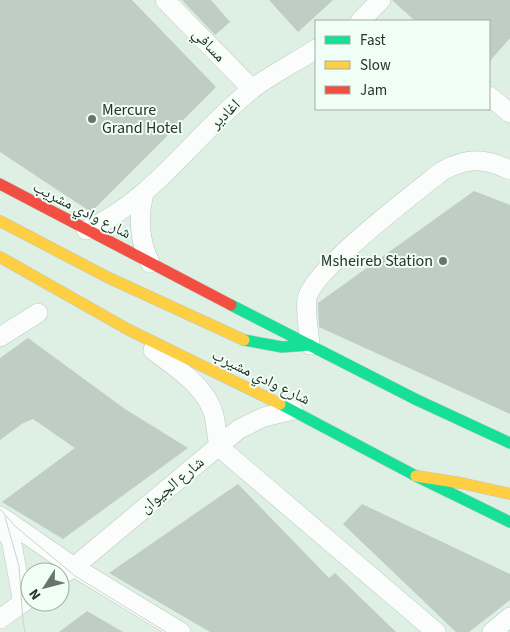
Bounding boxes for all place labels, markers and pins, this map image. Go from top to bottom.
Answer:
place label: Mercure Grand Hotel [102,99,182,139]
marker: Mercure Grand Hotel [86,113,98,125]
place label: Msheireb Station [321,250,433,272]
marker: Msheireb Station [437,255,449,267]

